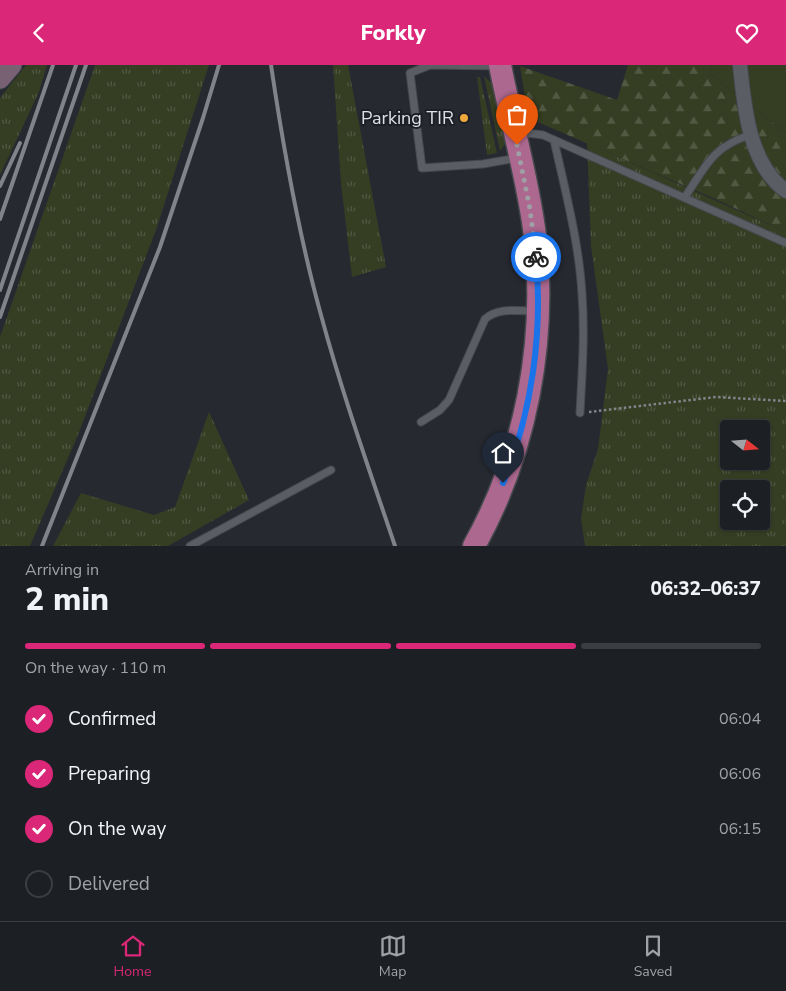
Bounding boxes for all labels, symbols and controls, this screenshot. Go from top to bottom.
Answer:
text: Forkly [360,18,426,48]
icon: back [25,19,53,47]
icon: heart [733,19,761,47]
pin [496,94,538,145]
icon: bag [503,101,531,129]
place label: Parking TIR [361,106,454,130]
marker: Parking TIR [458,112,470,124]
courier [511,232,561,282]
icon: bike [522,243,550,271]
north arrow [720,420,770,470]
map controls [720,420,770,530]
pin [482,432,524,483]
icon: home [489,439,517,467]
button: locate [720,480,770,530]
text: Arriving in [25,559,99,581]
text: 06:32–06:37 [650,576,761,602]
text: 2 min [25,578,109,621]
text: On the way · 110 m [25,657,166,679]
icon: check [25,705,53,733]
text: Confirmed [68,706,156,732]
text: 06:04 [719,708,761,730]
icon: check [25,760,53,788]
text: Preparing [68,761,151,787]
text: 06:06 [719,763,761,785]
icon: check [25,815,53,843]
text: On the way [68,816,166,842]
text: 06:15 [719,818,761,840]
text: Delivered [68,871,150,897]
tab: Home [114,932,151,981]
tab: Map [379,932,407,981]
tab: Saved [634,932,672,981]

